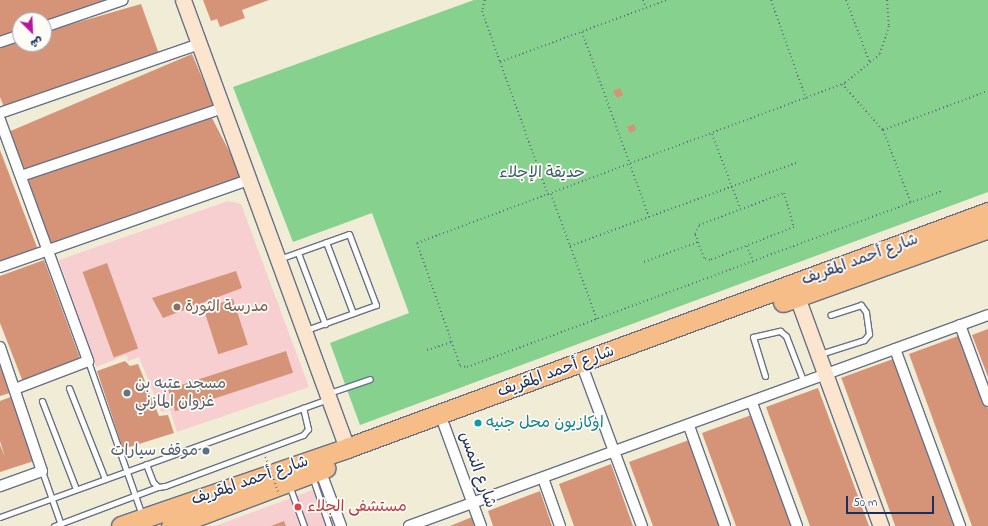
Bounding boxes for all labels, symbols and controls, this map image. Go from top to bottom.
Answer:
north arrow [12,12,52,52]
text: ش [28,32,45,52]
park label: حديقة الإجلاء [499,163,585,183]
street label: شارع أحمد المقريف [799,230,921,290]
place label: مدرسة الثورة [185,297,268,317]
marker: مدرسة الثورة [172,302,182,312]
street label: شارع أحمد المقريف [495,342,617,402]
place label: مسجد عتبه بن غزوان المازني [135,374,226,412]
marker: مسجد عتبه بن غزوان المازني [122,388,132,398]
place label: اوكازيون محل جنيه [486,413,604,433]
marker: اوكازيون محل جنيه [473,418,483,428]
street label: شارع النمس [454,429,500,511]
place label: موقف سيارات [111,441,198,461]
marker: موقف سيارات [201,446,211,456]
street label: شارع أحمد المقريف [189,452,311,510]
scale bar [848,488,936,514]
text: 50 m [853,494,877,512]
place label: مستشفى الجلاء [307,497,407,517]
marker: مستشفى الجلاء [292,501,304,513]

